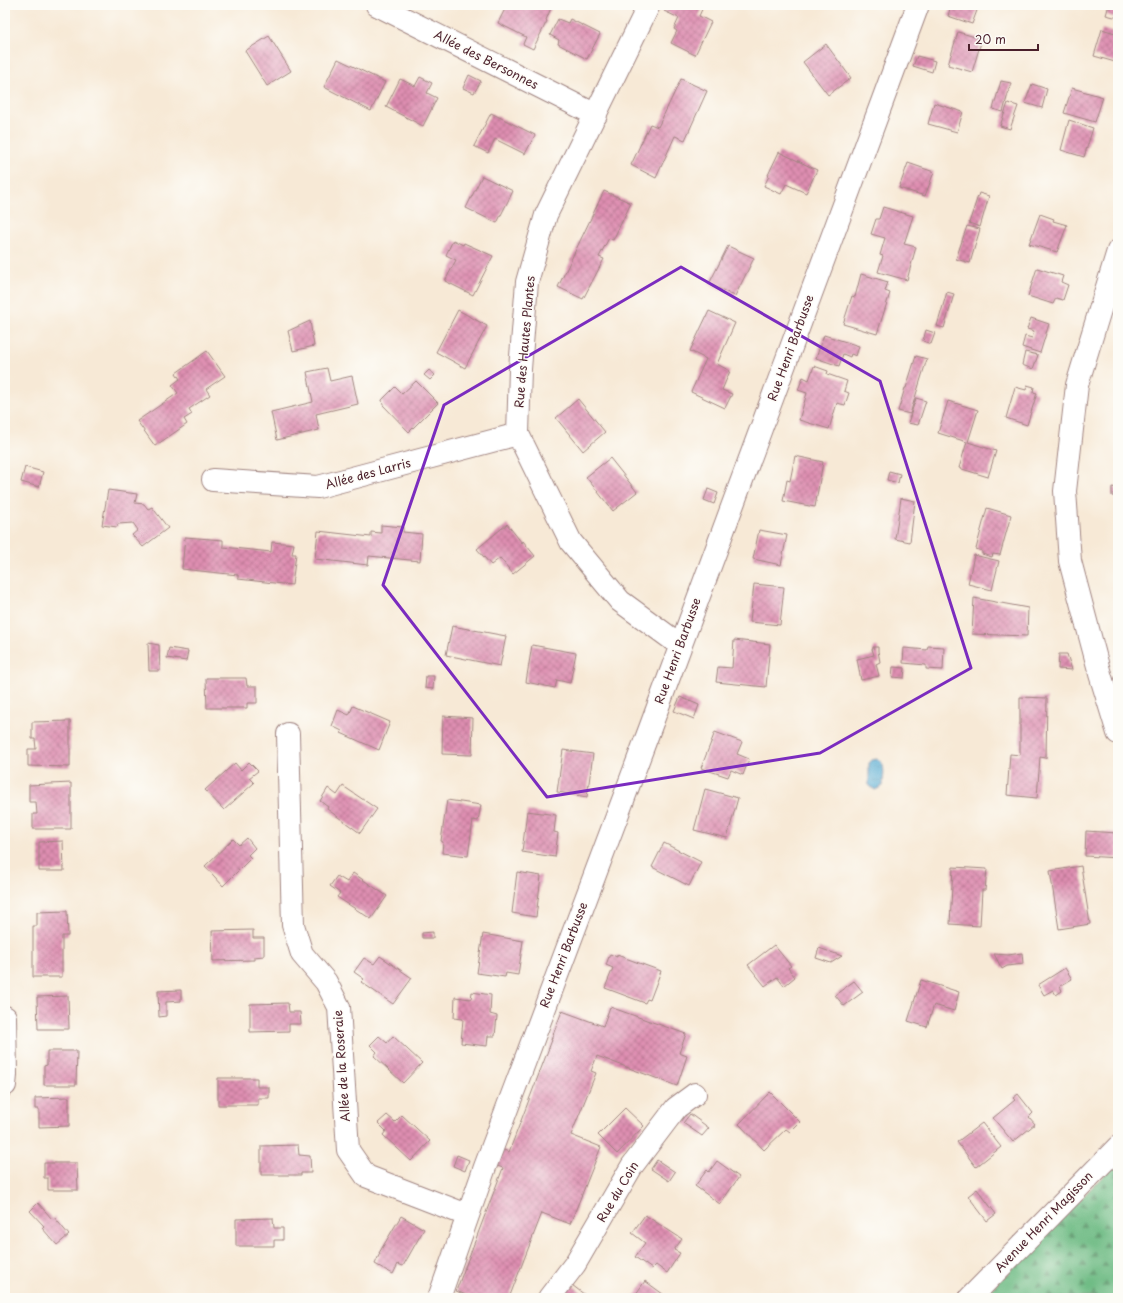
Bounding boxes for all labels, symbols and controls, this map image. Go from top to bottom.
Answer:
street label: Allée des Bersonnes [431,25,542,93]
scale bar [969,26,1038,52]
text: 20 m [975,30,1006,48]
street label: Rue des Hautes Plantes [509,275,539,409]
street label: Rue Henri Barbusse [762,292,818,403]
street label: Allée des Larris [323,453,413,493]
street label: Rue Henri Barbusse [649,595,705,706]
street label: Rue Henri Barbusse [535,899,592,1010]
street label: Allée de la Roseraie [328,1010,354,1123]
street label: Rue du Coin [592,1158,642,1225]
street label: Avenue Henri Magisson [990,1167,1096,1276]

